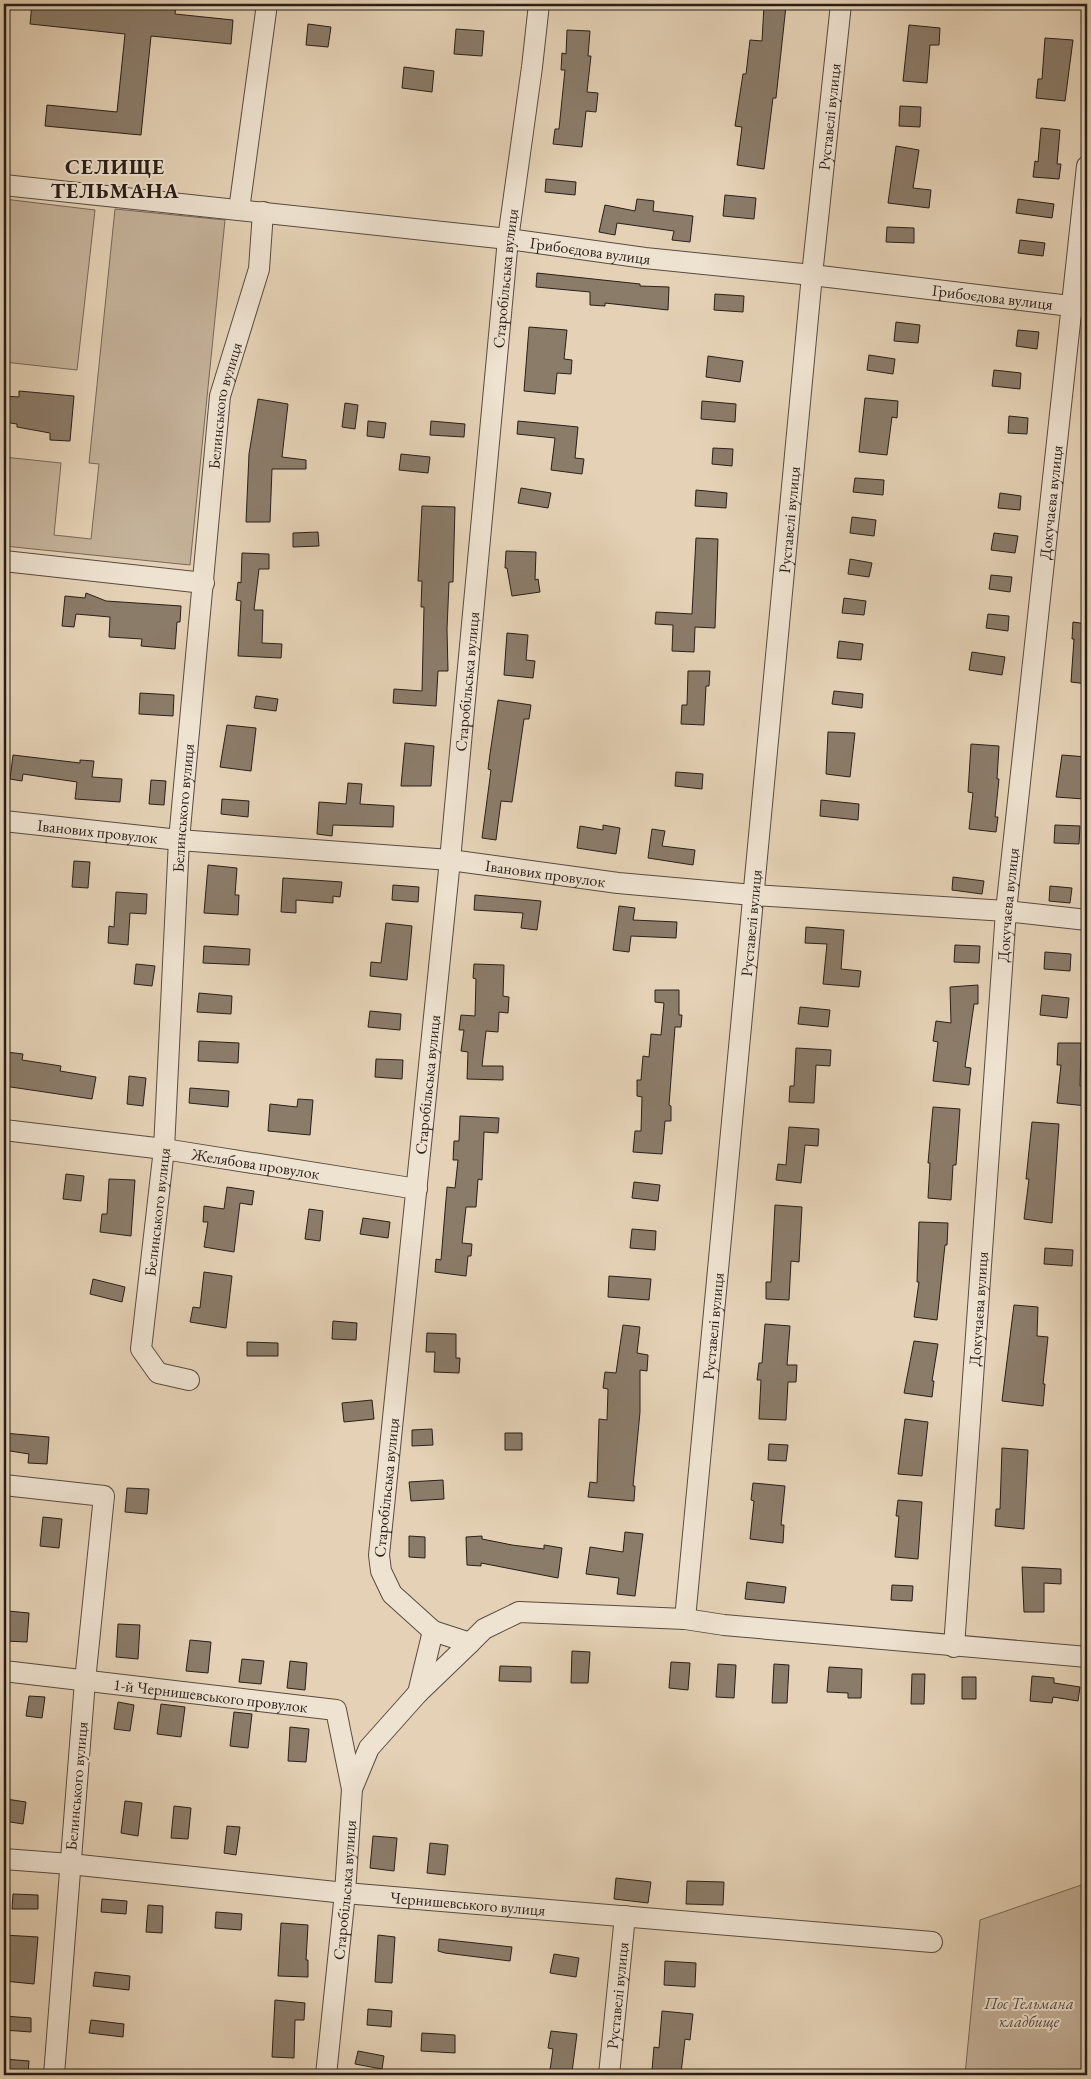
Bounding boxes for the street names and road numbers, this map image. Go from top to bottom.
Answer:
street label: Руставелі вулиця [813,62,846,171]
street label: Старобільська вулиця [488,207,523,349]
street label: Грибоєдова вулиця [529,232,652,270]
street label: Грибоєдова вулиця [931,280,1054,315]
street label: Белинського вулиця [203,340,247,470]
street label: Докучаєва вулиця [1034,444,1068,561]
street label: Руставелі вулиця [774,465,805,574]
street label: Старобільська вулиця [450,611,484,752]
street label: Белинського вулиця [167,743,199,873]
street label: Іванових провулок [36,815,159,849]
street label: Докучаєва вулиця [992,847,1024,963]
street label: Іванових провулок [484,855,607,892]
street label: Руставелі вулиця [736,869,767,978]
street label: Старобільська вулиця [410,1014,445,1156]
street label: Желябова провулок [189,1143,321,1185]
street label: Белинського вулиця [139,1147,175,1278]
street label: Докучаєва вулиця [964,1251,993,1367]
street label: Руставелі вулиця [698,1272,729,1381]
street label: Старобільська вулиця [369,1417,404,1558]
street label: 1-й Чернишевського провулок [112,1674,309,1718]
street label: Белинського вулиця [60,1721,93,1851]
street label: Старобільська вулиця [328,1819,361,1961]
street label: Чернишевського вулиця [389,1887,546,1921]
street label: Руставелі вулиця [602,1941,633,2050]

